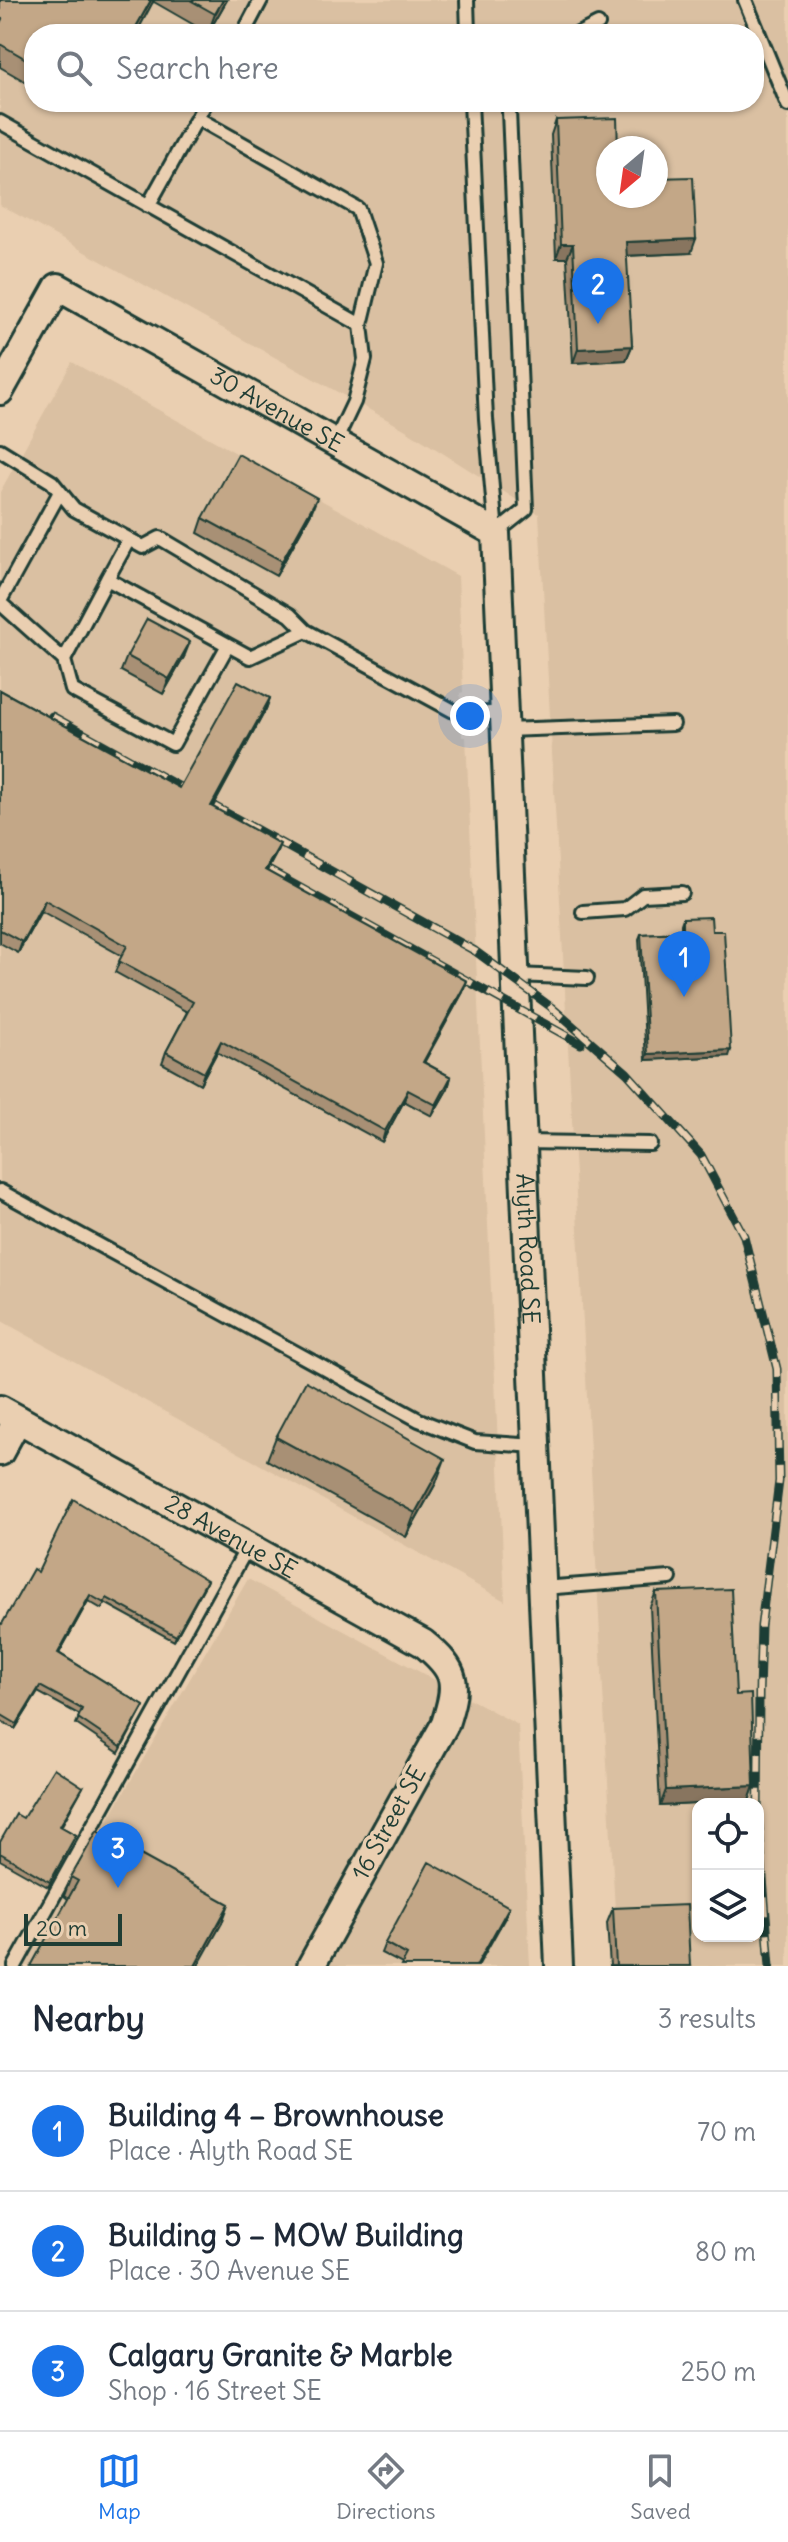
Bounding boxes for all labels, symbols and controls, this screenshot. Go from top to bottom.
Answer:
search box [24,24,764,112]
icon: search [52,46,96,90]
text: Search here [116,49,279,87]
north arrow [596,136,668,208]
pin: 2 [572,258,624,324]
street label: 30 Avenue SE [205,359,349,459]
your location [450,696,490,736]
pin: 1 [658,931,710,997]
street label: Alyth Road SE [510,1172,547,1325]
street label: 28 Avenue SE [160,1487,303,1584]
street label: 16 Street SE [344,1760,432,1885]
map controls [692,1798,764,1942]
button: locate [692,1798,764,1870]
pin: 3 [92,1822,144,1888]
button: layers [692,1870,764,1942]
scale bar [24,1910,122,1946]
text: 20 m [36,1914,87,1942]
text: Nearby [32,1997,145,2040]
text: 3 results [658,2002,756,2035]
text: Building 4 – Brownhouse [108,2096,444,2134]
text: 1 [53,2115,63,2148]
text: 70 m [697,2115,756,2148]
text: Place · Alyth Road SE [108,2134,353,2167]
text: Building 5 – MOW Building [108,2216,464,2254]
text: 2 [51,2235,65,2268]
text: 80 m [695,2235,756,2268]
text: Place · 30 Avenue SE [108,2254,350,2287]
text: Calgary Granite & Marble [108,2336,453,2374]
text: 3 [51,2355,65,2388]
text: 250 m [681,2355,756,2388]
text: Shop · 16 Street SE [108,2374,322,2407]
tab: Map [97,2449,141,2525]
tab: Directions [336,2449,436,2525]
tab: Saved [630,2449,691,2525]

